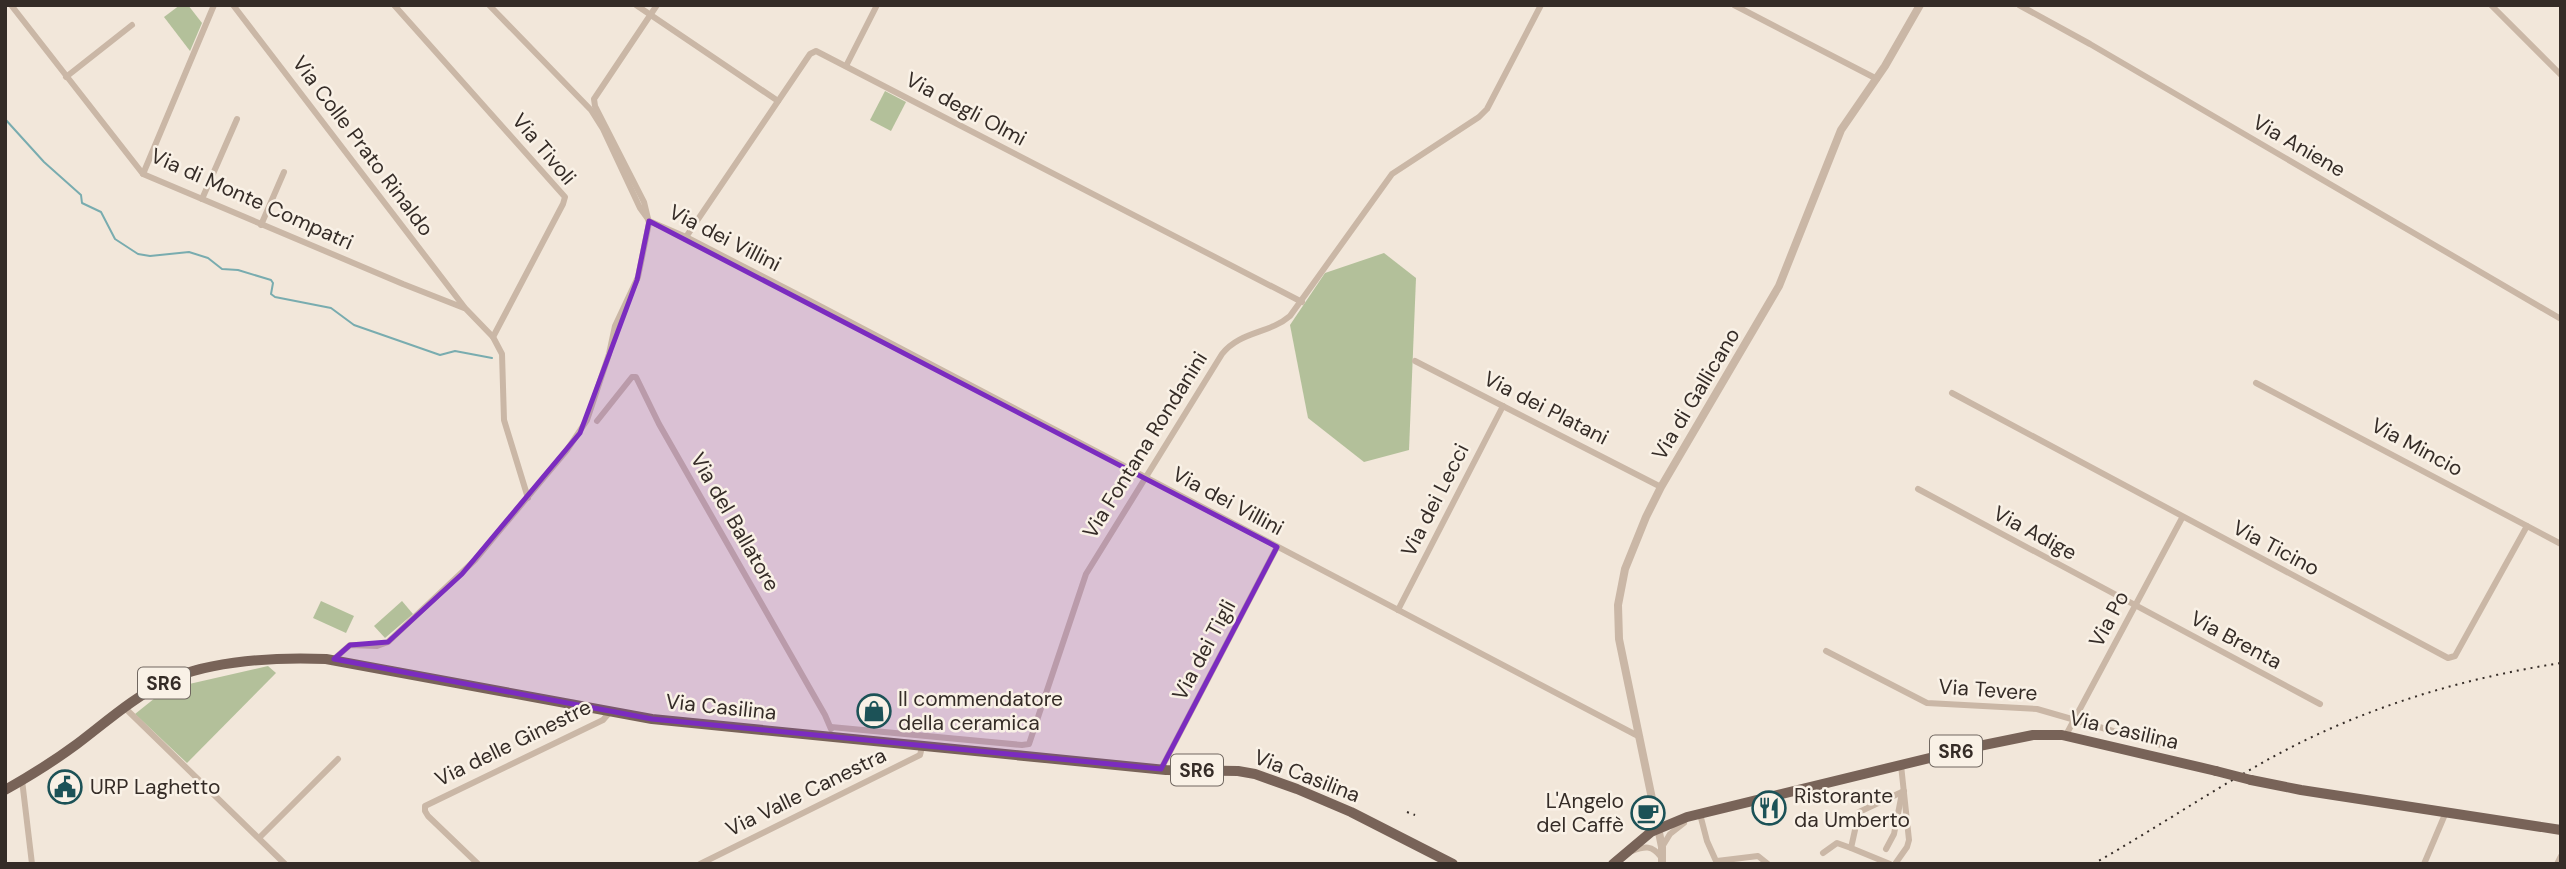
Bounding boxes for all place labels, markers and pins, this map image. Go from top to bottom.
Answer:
place label: Il commendatore della ceramica [898,685,1063,737]
shop icon: Il commendatore della ceramica [855,692,893,730]
public building icon: URP Laghetto [46,768,84,806]
place label: URP Laghetto [90,773,220,801]
place label: Ristorante da Umberto [1794,782,1910,834]
place label: L'Angelo del Caffè [1536,787,1624,839]
restaurant icon: Ristorante da Umberto [1750,789,1788,827]
cafe icon: L'Angelo del Caffè [1629,794,1667,832]

